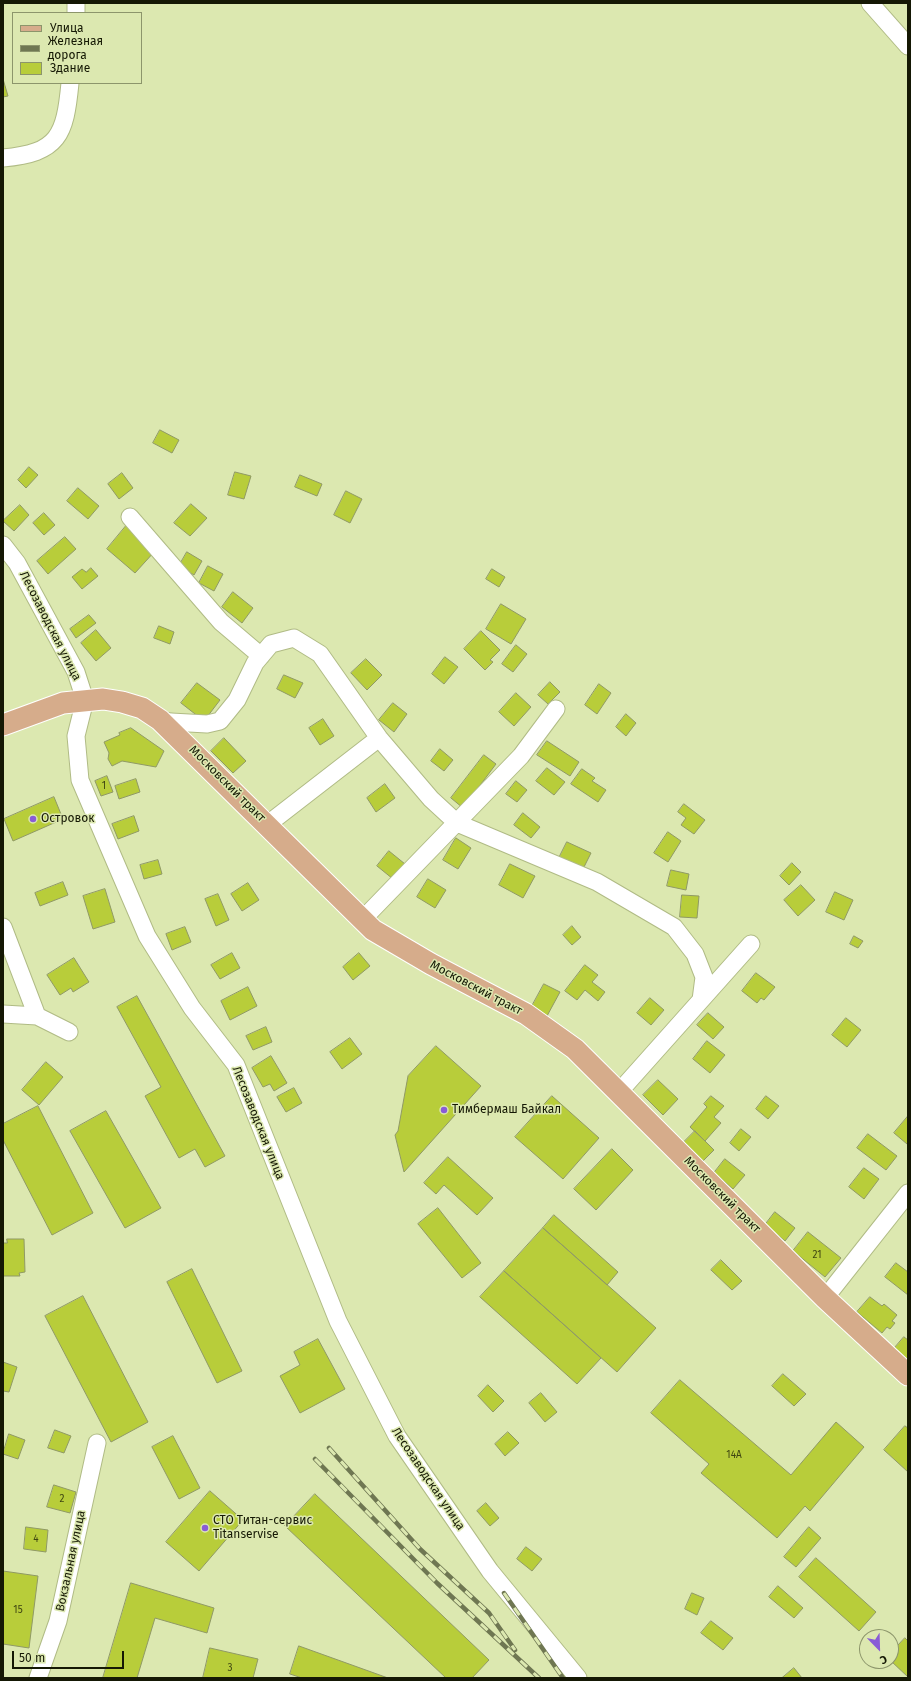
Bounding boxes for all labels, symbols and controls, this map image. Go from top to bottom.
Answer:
legend [12,12,142,84]
text: Улица [50,21,84,35]
text: Железная дорога [48,34,103,62]
text: Здание [50,61,90,75]
street label: Лесозаводская улица [16,569,84,683]
street label: Московский тракт [186,743,268,825]
house number: 1 [102,780,106,792]
place label: Островок [41,812,95,826]
marker: Островок [28,814,38,824]
street label: Московский тракт [428,958,524,1018]
street label: Лесозаводская улица [229,1064,287,1182]
place label: Тимбермаш Байкал [452,1103,561,1117]
marker: Тимбермаш Байкал [439,1105,449,1115]
street label: Московский тракт [681,1154,763,1236]
house number: 21 [812,1249,822,1261]
street label: Лесозаводская улица [388,1425,468,1533]
house number: 14А [726,1449,742,1461]
house number: 2 [60,1493,64,1505]
street label: Вокзальная улица [53,1509,89,1613]
place label: СТО Титан-сервис Titanservise [213,1514,312,1542]
marker: СТО Титан-сервис Titanservise [200,1523,210,1533]
house number: 4 [33,1533,39,1545]
house number: 15 [13,1604,23,1616]
north arrow [859,1629,899,1669]
scale bar [14,1643,126,1669]
text: 50 m [19,1651,45,1665]
text: С [878,1652,889,1667]
house number: 3 [228,1662,232,1674]

